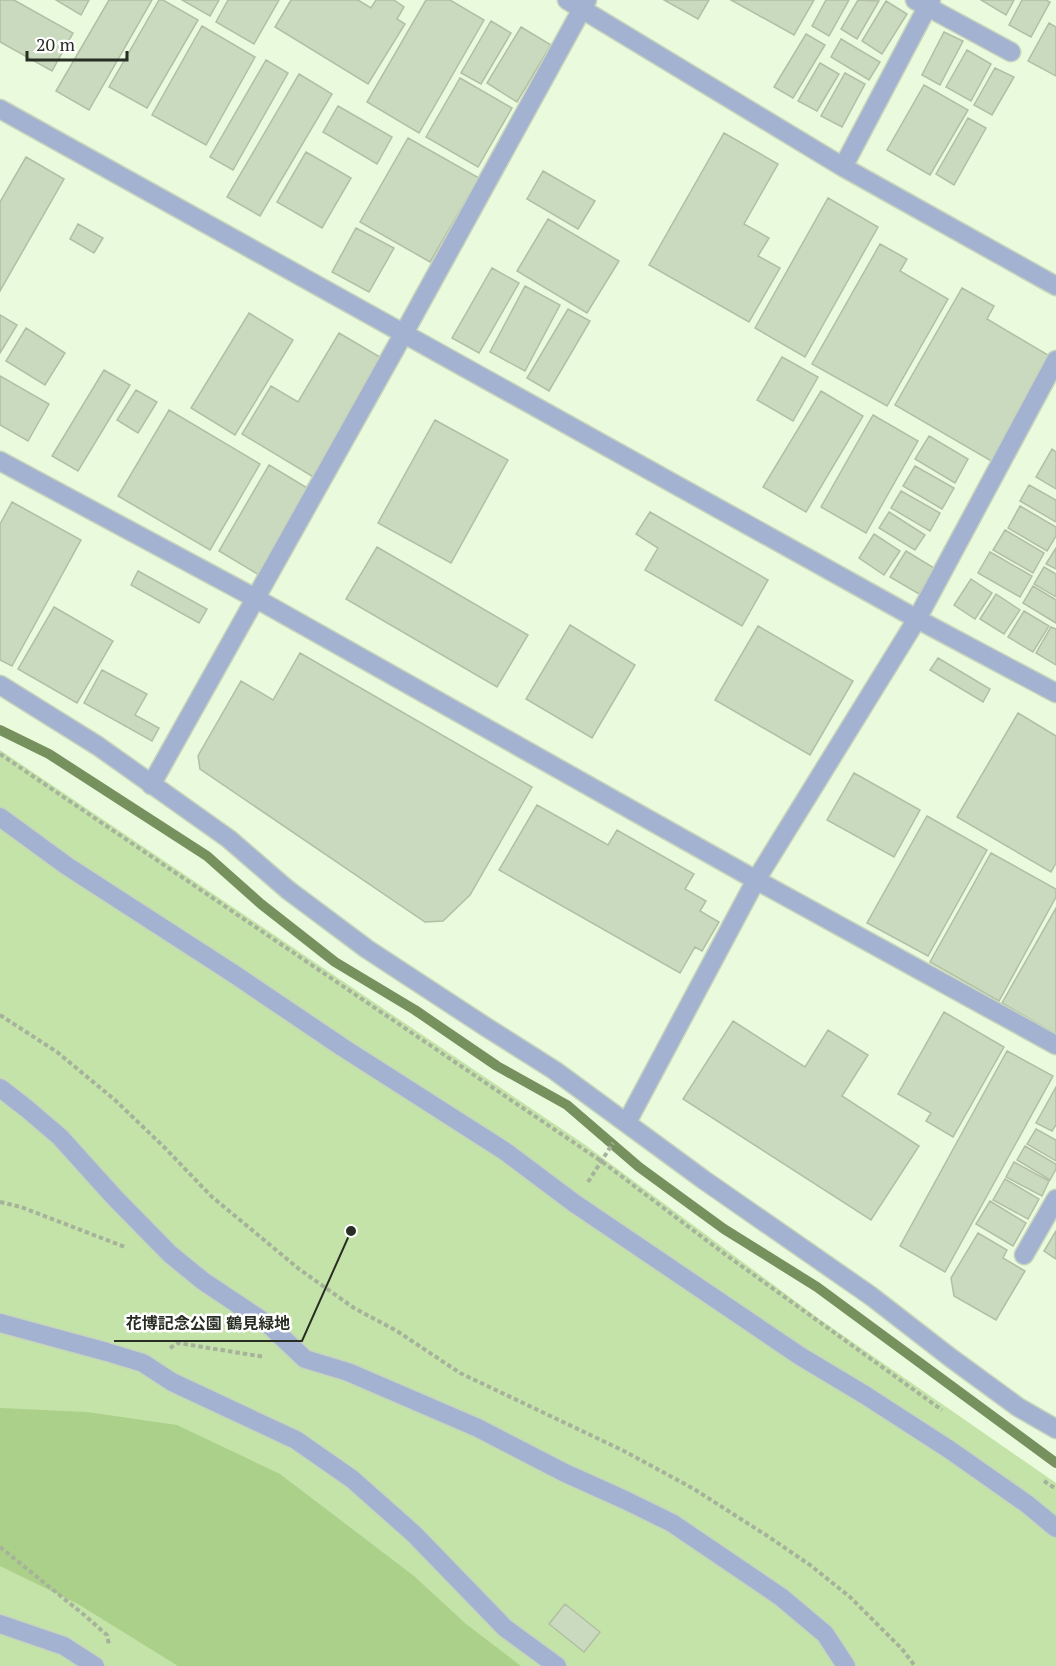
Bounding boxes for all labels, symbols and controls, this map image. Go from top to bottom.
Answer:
scale bar [27,24,128,62]
text: 20 m [36,32,76,56]
callout: 花博記念公園 鶴見緑地 [114,1307,302,1341]
text: 花博記念公園 鶴見緑地 [126,1312,290,1334]

